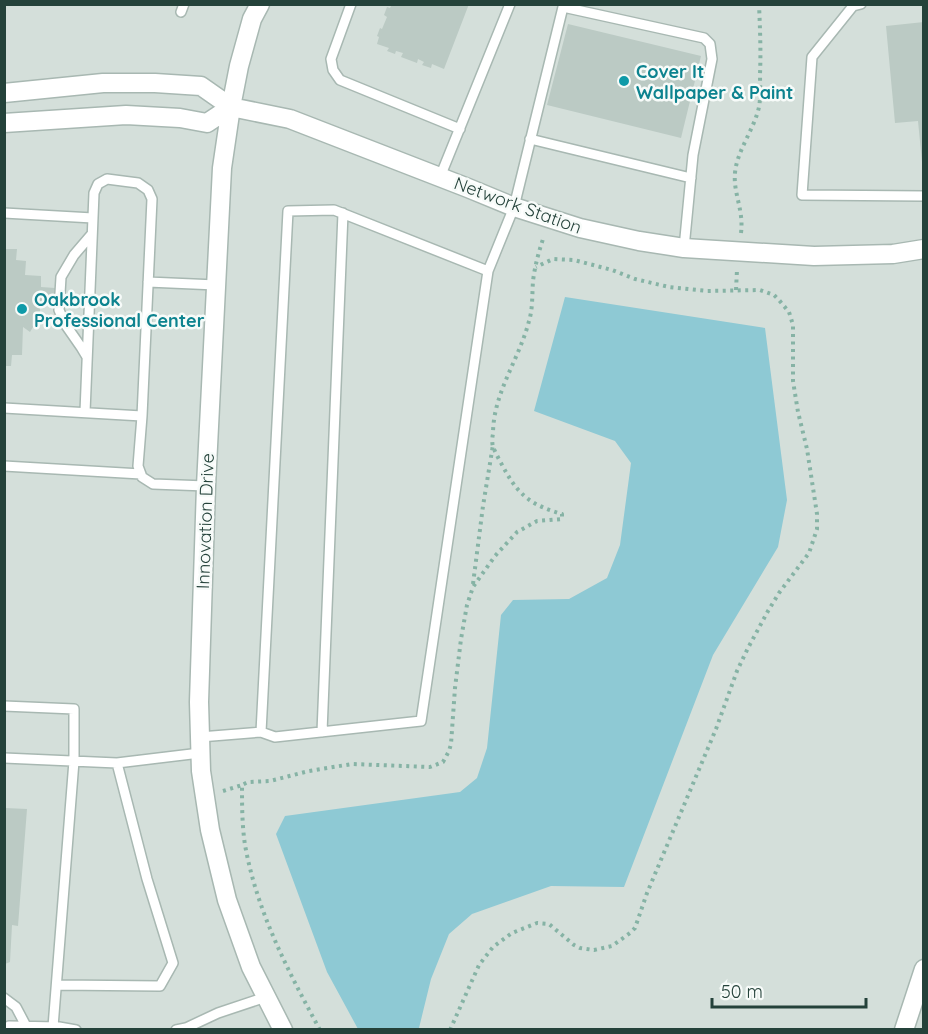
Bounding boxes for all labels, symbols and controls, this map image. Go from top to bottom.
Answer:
place label: Cover It Wallpaper & Paint [636,60,793,104]
marker: Cover It Wallpaper & Paint [617,74,631,88]
street label: Network Station [451,171,585,239]
place label: Oakbrook Professional Center [34,288,205,332]
marker: Oakbrook Professional Center [15,302,29,316]
street label: Innovation Drive [191,453,219,589]
scale bar [712,971,866,1009]
text: 50 m [721,980,763,1003]

